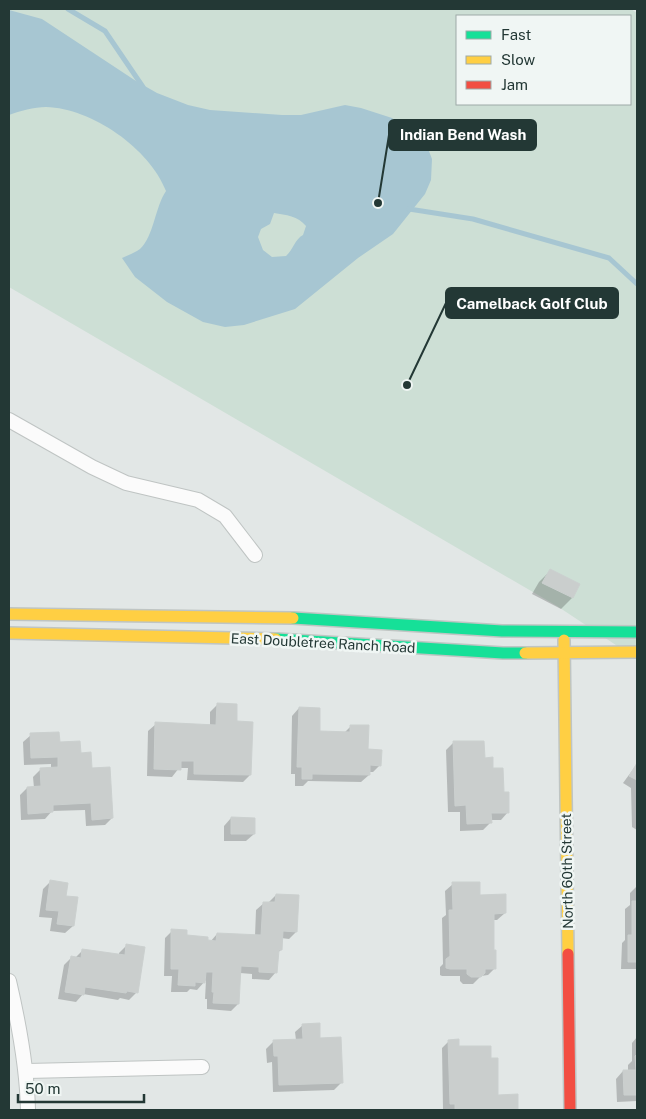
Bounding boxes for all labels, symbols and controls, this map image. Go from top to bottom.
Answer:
legend [456,15,631,105]
text: Fast [501,26,531,43]
text: Slow [501,51,536,68]
text: Jam [501,76,528,93]
callout: Indian Bend Wash [389,120,536,150]
text: Indian Bend Wash [400,126,526,143]
callout: Camelback Golf Club [446,288,618,318]
text: Camelback Golf Club [456,295,608,312]
street label: East Doubletree Ranch Road [230,630,416,656]
street label: North 60th Street [558,813,576,929]
scale bar [18,1072,144,1104]
text: 50 m [25,1080,60,1097]

